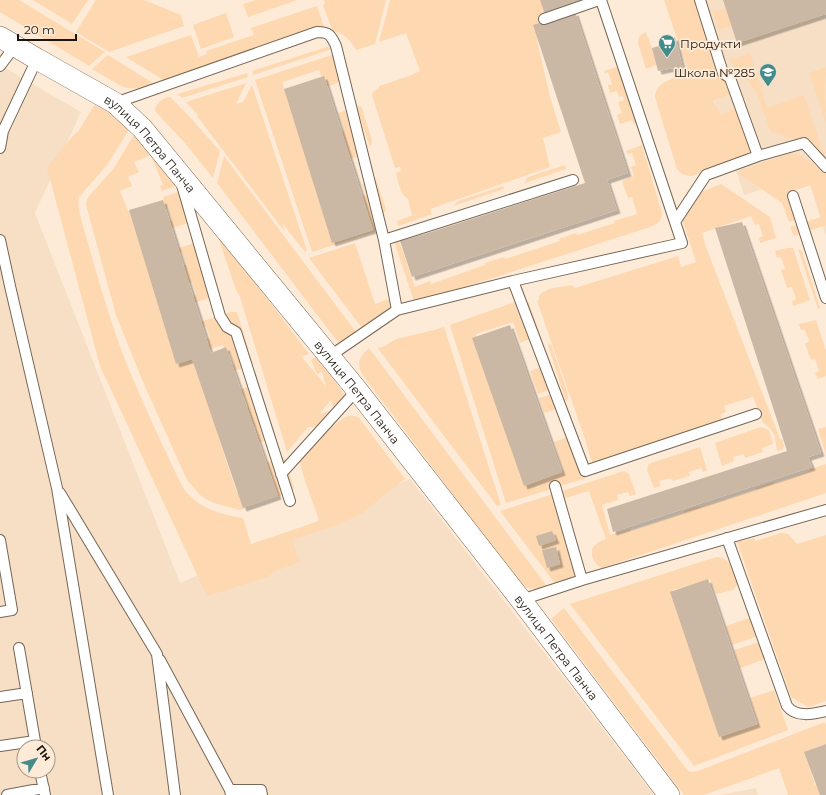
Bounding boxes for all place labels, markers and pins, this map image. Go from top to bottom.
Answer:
supermarket icon: Продукти [657,33,677,58]
place label: Продукти [680,36,741,51]
school or university icon: Школа №285 [758,62,778,87]
place label: Школа №285 [674,65,755,80]

